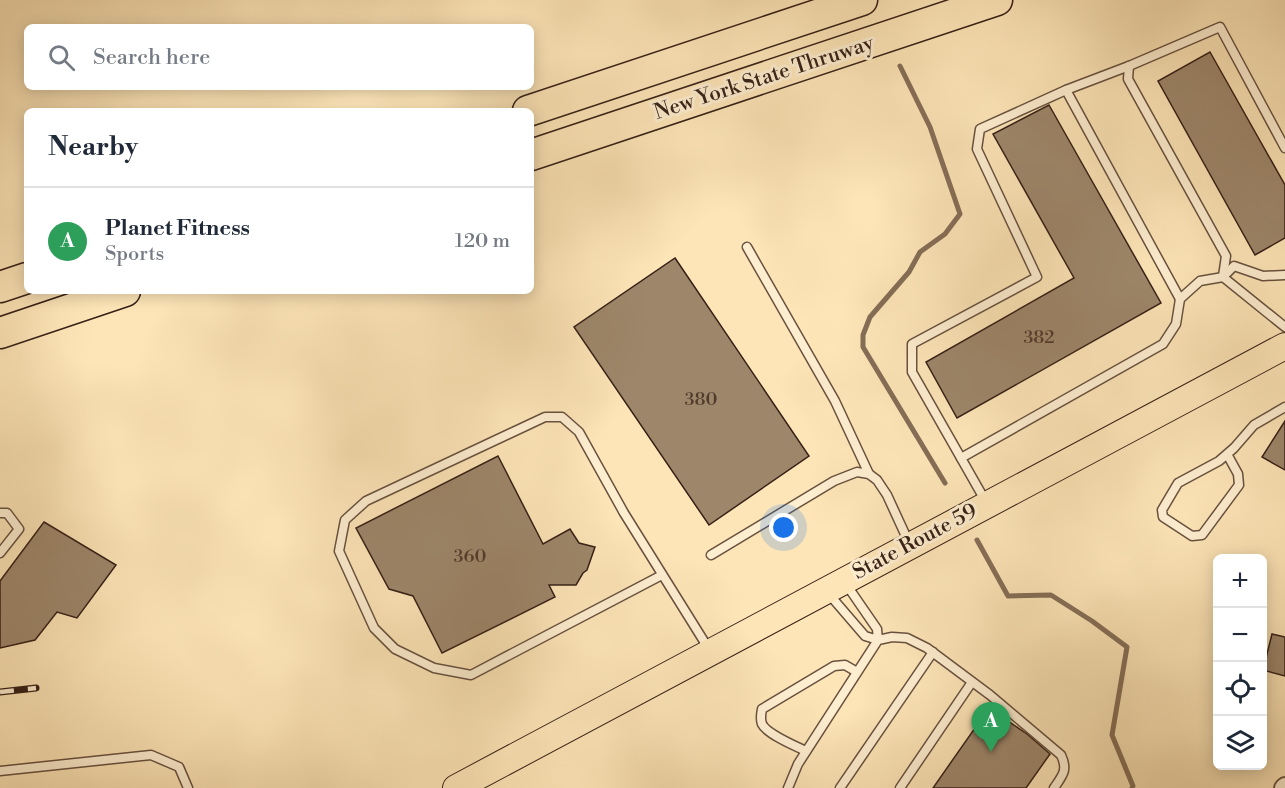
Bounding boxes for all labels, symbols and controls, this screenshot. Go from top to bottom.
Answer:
search box [24,24,534,90]
street label: New York State Thruway [651,30,878,126]
icon: search [45,41,78,74]
text: Search here [93,44,210,71]
text: Nearby [48,131,138,163]
text: Planet Fitness [105,215,250,242]
text: A [60,229,75,254]
text: 120 m [455,229,510,254]
text: Sports [105,242,164,267]
house number: 382 [1023,326,1055,349]
house number: 380 [685,388,718,411]
street label: State Route 59 [848,498,982,586]
your location [769,513,798,542]
house number: 360 [454,545,486,568]
map controls [1213,554,1267,770]
button: + [1213,554,1267,608]
button: − [1213,608,1267,662]
button: locate [1213,662,1267,716]
pin: A [972,702,1010,752]
button: layers [1213,716,1267,770]

